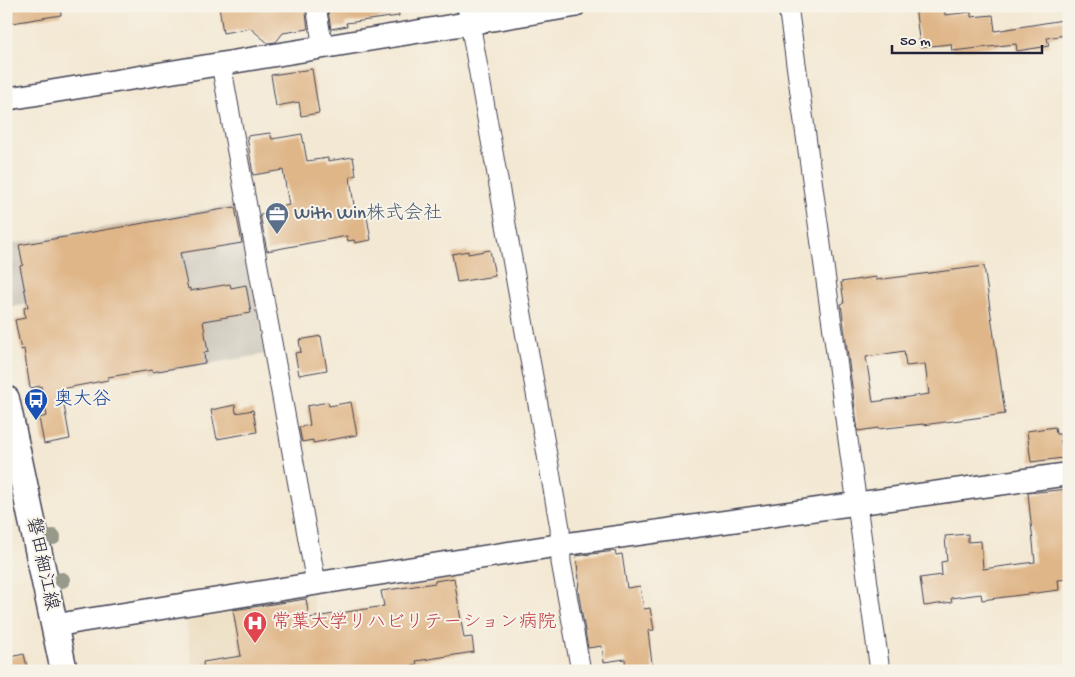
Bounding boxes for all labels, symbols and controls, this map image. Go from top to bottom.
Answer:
scale bar [892,22,1042,54]
text: 50 m [900,33,931,51]
office icon: With Win株式会社 [264,201,290,235]
place label: With Win株式会社 [294,202,442,226]
bus stop icon: 奥大谷 [23,387,49,421]
place label: 奥大谷 [54,388,111,412]
street label: 磐田細江線 [20,515,63,613]
hospital icon: 常葉大学リハビリテーション病院 [242,610,268,644]
place label: 常葉大学リハビリテーション病院 [272,611,557,635]

